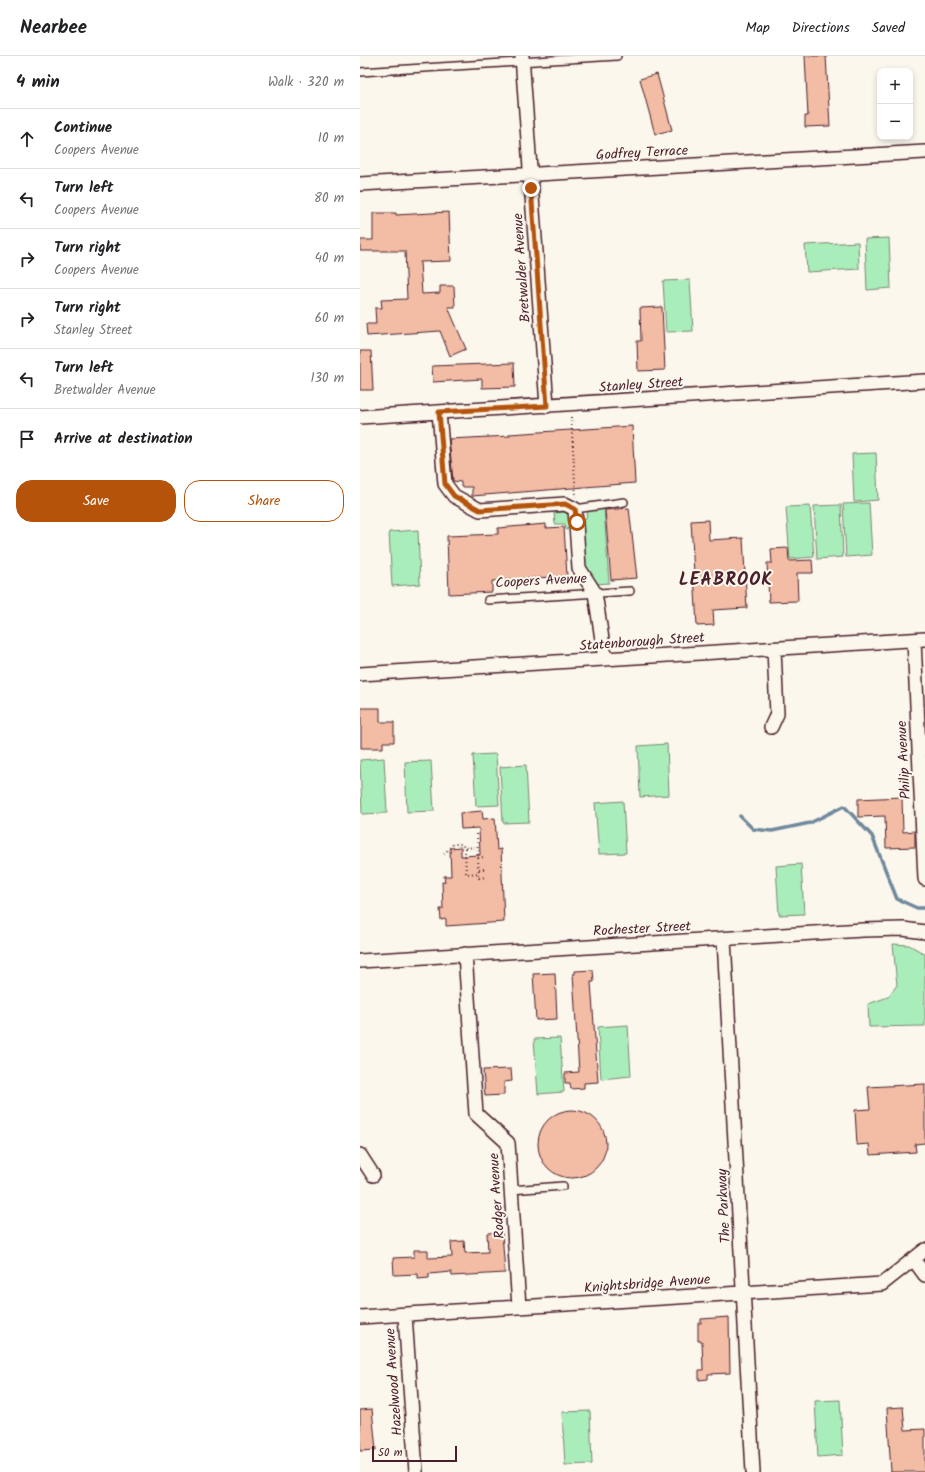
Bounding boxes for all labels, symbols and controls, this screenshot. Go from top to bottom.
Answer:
text: Nearbee [20,13,87,43]
text: Map [745,17,770,39]
text: Directions [792,17,850,39]
text: Saved [872,17,905,39]
map controls [877,68,913,140]
button: + [877,68,913,104]
text: 4 min [16,69,60,96]
text: Walk · 320 m [268,72,344,93]
button: − [877,104,913,140]
text: Continue [54,116,112,140]
icon: ahead [16,128,38,150]
text: 10 m [318,128,344,149]
text: Coopers Avenue [54,140,139,161]
street label: Godfrey Terrace [595,140,689,166]
text: Turn left [54,176,114,200]
route end [522,179,540,197]
icon: left [16,188,38,210]
text: 80 m [314,188,344,209]
text: Coopers Avenue [54,200,139,221]
street label: Bretwalder Avenue [507,212,537,323]
text: Turn right [54,236,121,260]
icon: right [16,248,38,270]
text: 40 m [315,248,344,269]
text: Coopers Avenue [54,260,139,281]
text: Turn right [54,296,121,320]
icon: right [16,308,38,330]
text: 60 m [315,308,344,329]
text: Stanley Street [54,320,132,341]
text: Turn left [54,356,114,380]
icon: left [16,368,38,390]
text: 130 m [310,368,344,389]
street label: Stanley Street [598,371,684,399]
text: Bretwalder Avenue [54,380,156,401]
text: Arrive at destination [54,427,193,451]
icon: arrive [16,428,38,450]
button: Save [16,480,176,522]
button: Share [184,480,344,522]
route start [568,513,586,531]
district label: LEABROOK [679,566,773,595]
street label: Coopers Avenue [495,568,588,594]
street label: Statenborough Street [579,627,706,657]
street label: Philip Avenue [891,719,917,800]
street label: Rochester Street [593,915,692,943]
street label: Rodger Avenue [483,1152,511,1240]
street label: The Parkway [711,1168,737,1244]
street label: Knightsbridge Avenue [583,1269,712,1299]
street label: Hazelwood Avenue [379,1327,409,1436]
scale bar [372,1444,457,1463]
text: 50 m [378,1444,403,1462]

